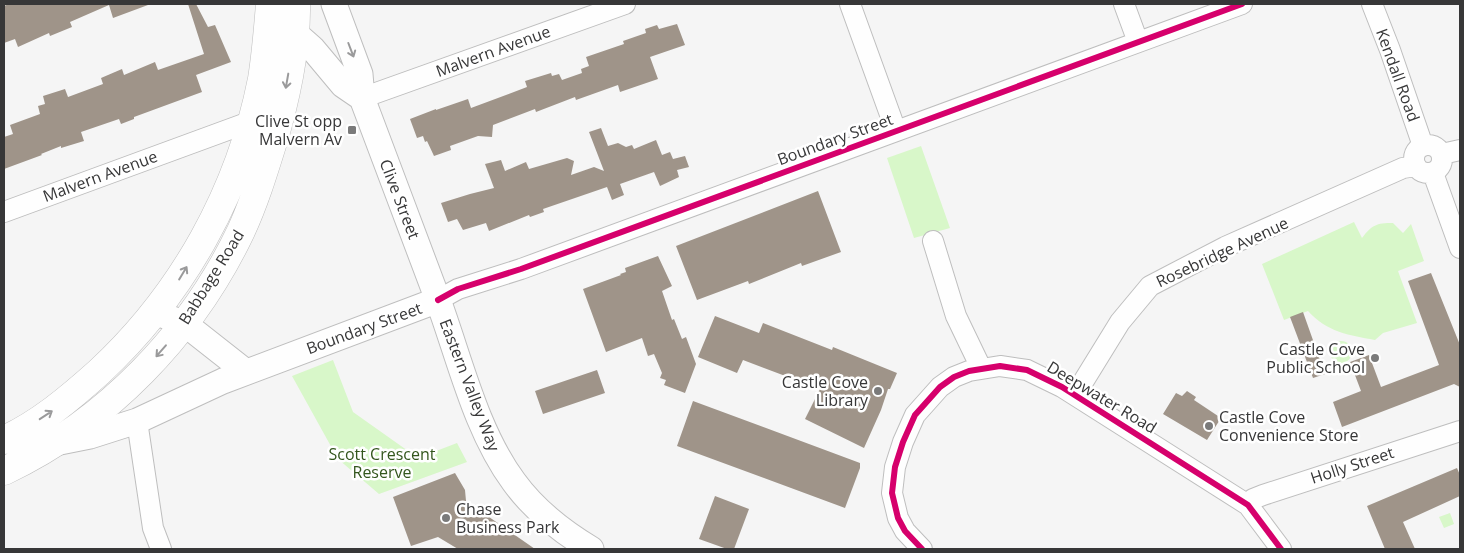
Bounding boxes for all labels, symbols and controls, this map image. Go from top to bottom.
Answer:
street label: Malvern Avenue [433,20,553,82]
street label: Kendall Road [1371,25,1425,125]
one-way arrow [347,42,356,57]
one-way arrow [282,73,292,89]
street label: Boundary Street [774,108,896,170]
place label: Clive St opp Malvern Av [255,110,342,150]
marker: Clive St opp Malvern Av [346,124,358,136]
street label: Malvern Avenue [40,145,160,207]
street label: Clive Street [375,156,425,242]
street label: Rosebridge Avenue [1152,212,1292,292]
street label: Babbage Road [173,226,249,328]
one-way arrow [179,266,189,280]
street label: Boundary Street [303,297,425,359]
street label: Eastern Valley Way [435,316,506,455]
place label: Castle Cove Public School [1266,338,1365,378]
one-way arrow [155,345,166,358]
marker: Castle Cove Public School [1369,352,1381,364]
street label: Deepwater Road [1043,356,1161,438]
place label: Castle Cove Library [782,371,869,411]
marker: Castle Cove Library [872,385,884,397]
place label: Castle Cove Convenience Store [1219,406,1359,446]
one-way arrow [38,410,52,420]
marker: Castle Cove Convenience Store [1203,420,1215,432]
street label: Holly Street [1308,441,1397,489]
park label: Scott Crescent Reserve [328,443,436,483]
place label: Chase Business Park [456,498,560,538]
marker: Chase Business Park [440,512,452,524]

